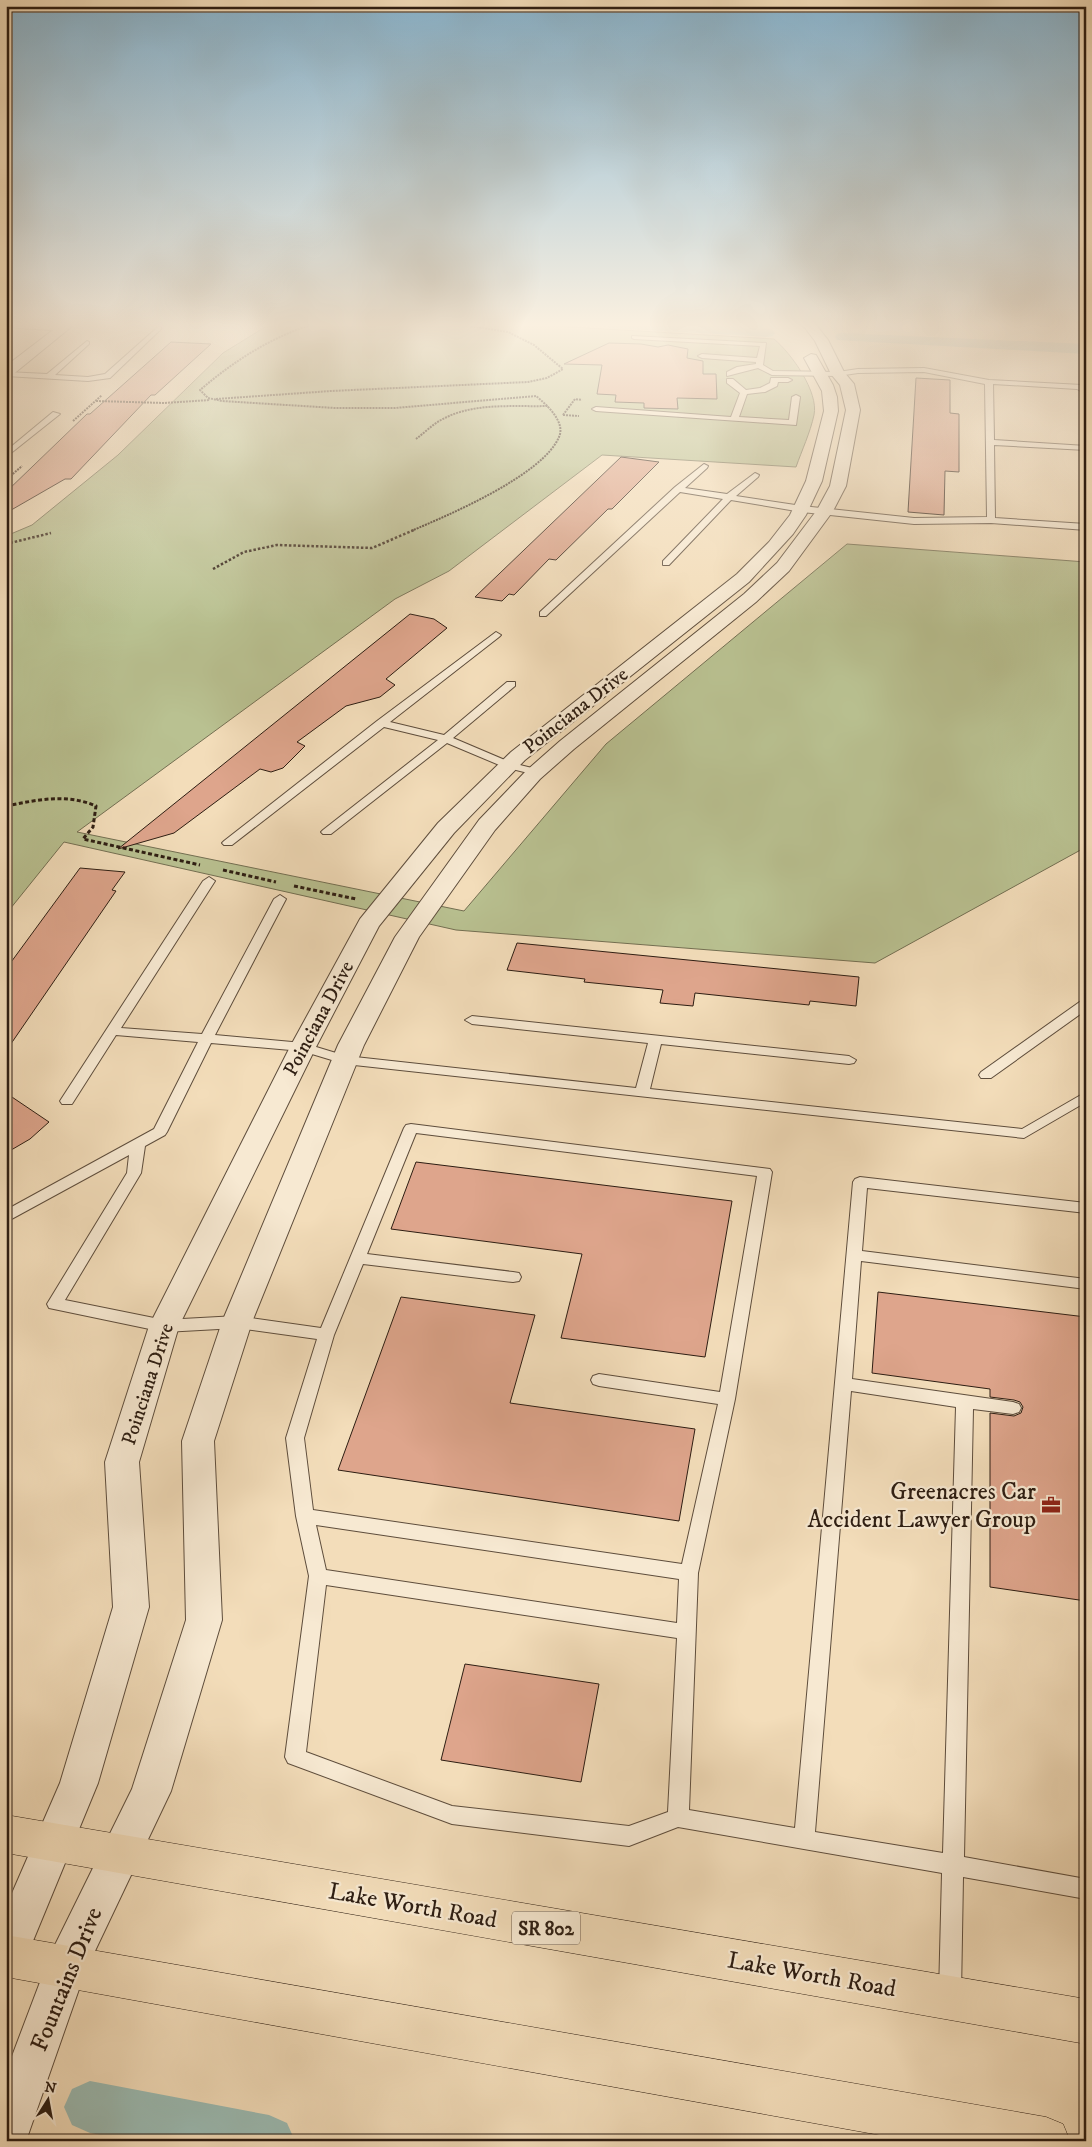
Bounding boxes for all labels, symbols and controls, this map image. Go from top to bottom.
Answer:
street label: Poinciana Drive [518,662,633,760]
street label: Poinciana Drive [279,957,360,1080]
street label: Poinciana Drive [117,1320,180,1449]
place label: Greenacres Car Accident Lawyer Group [808,1477,1036,1535]
office icon: Greenacres Car Accident Lawyer Group [1040,1494,1062,1516]
street label: Lake Worth Road [326,1876,500,1936]
street label: Fountains Drive [24,1903,109,2056]
road number: SR 802 [512,1912,580,1945]
street label: Lake Worth Road [725,1945,899,2005]
north arrow [22,2074,72,2124]
text: N [43,2078,58,2098]

